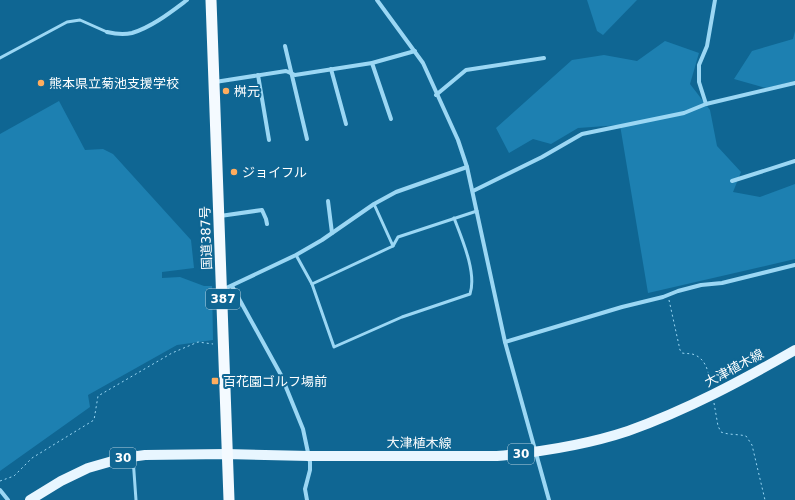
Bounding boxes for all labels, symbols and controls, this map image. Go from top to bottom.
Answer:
place label: 熊本県立菊池支援学校 [49,76,179,91]
marker: 熊本県立菊池支援学校 [36,78,46,88]
place label: 桝元 [234,84,260,99]
marker: 桝元 [221,86,231,96]
place label: ジョイフル [242,165,307,180]
marker: ジョイフル [229,167,239,177]
street label: 国道387号 [197,206,215,270]
road number: 387 [206,289,240,309]
street label: 大津植木線 [702,346,766,390]
place label: 百花園ゴルフ場前 [223,374,327,389]
marker: 百花園ゴルフ場前 [210,376,220,386]
street label: 大津植木線 [386,435,452,451]
road number: 30 [508,444,534,464]
road number: 30 [110,448,136,468]

